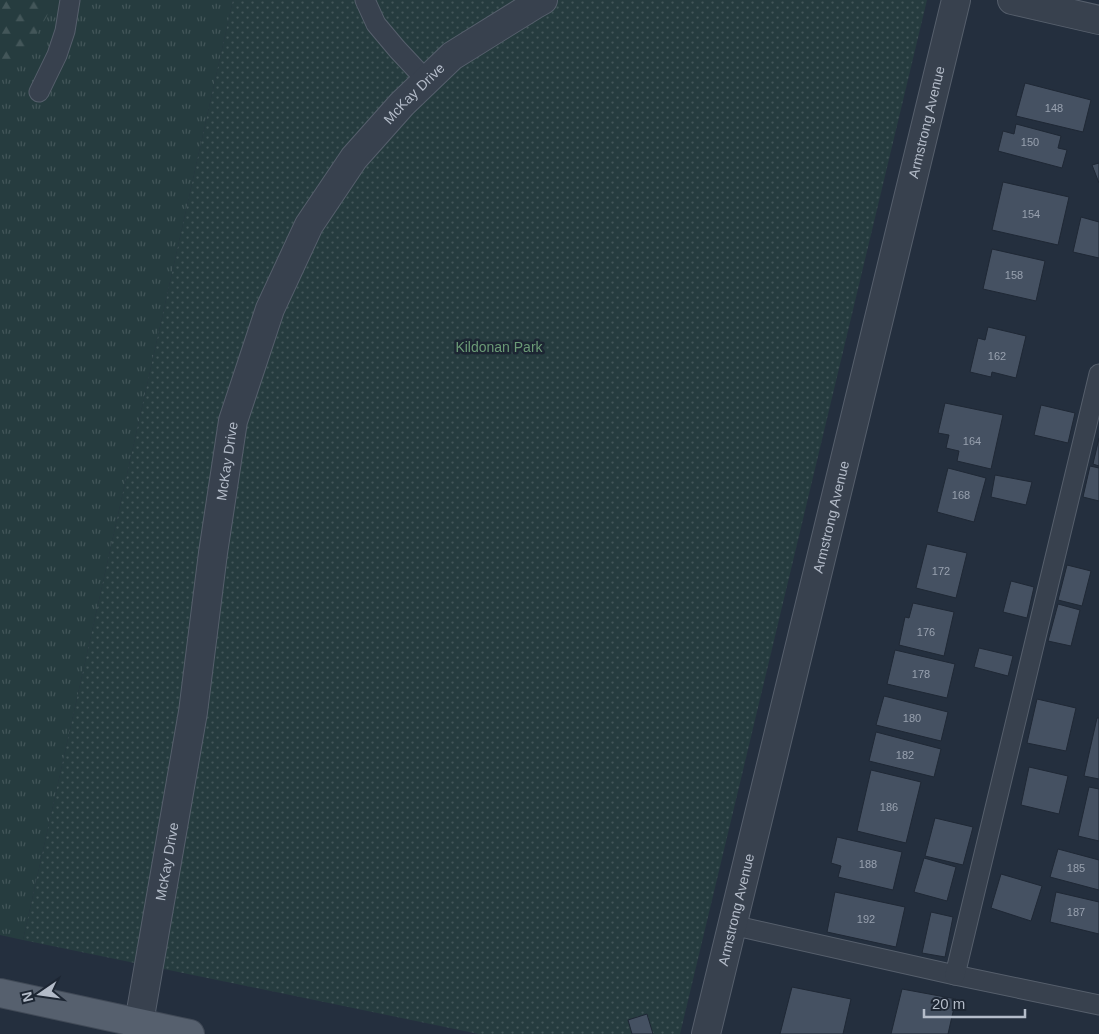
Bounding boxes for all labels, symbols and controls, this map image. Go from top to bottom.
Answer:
street label: McKay Drive [380,60,448,127]
street label: Armstrong Avenue [905,64,948,180]
house number: 148 [1045,102,1063,114]
house number: 150 [1021,136,1039,148]
house number: 154 [1022,208,1040,220]
house number: 158 [1005,269,1023,281]
park label: Kildonan Park [455,339,544,355]
house number: 162 [988,350,1006,362]
street label: McKay Drive [213,420,241,502]
house number: 164 [963,435,981,447]
street label: Armstrong Avenue [810,459,852,575]
house number: 168 [952,489,970,501]
house number: 172 [932,565,950,577]
house number: 176 [917,626,935,638]
house number: 178 [912,668,930,680]
house number: 180 [903,712,921,724]
house number: 182 [896,749,914,761]
house number: 186 [880,801,898,813]
street label: McKay Drive [152,821,182,902]
street label: Armstrong Avenue [715,852,757,967]
house number: 188 [859,858,877,870]
house number: 185 [1067,862,1085,874]
house number: 187 [1067,906,1085,918]
house number: 192 [857,913,875,925]
north arrow [15,969,65,1019]
scale bar [924,986,1025,1018]
text: N [18,990,36,1004]
text: 20 m [932,995,965,1012]

